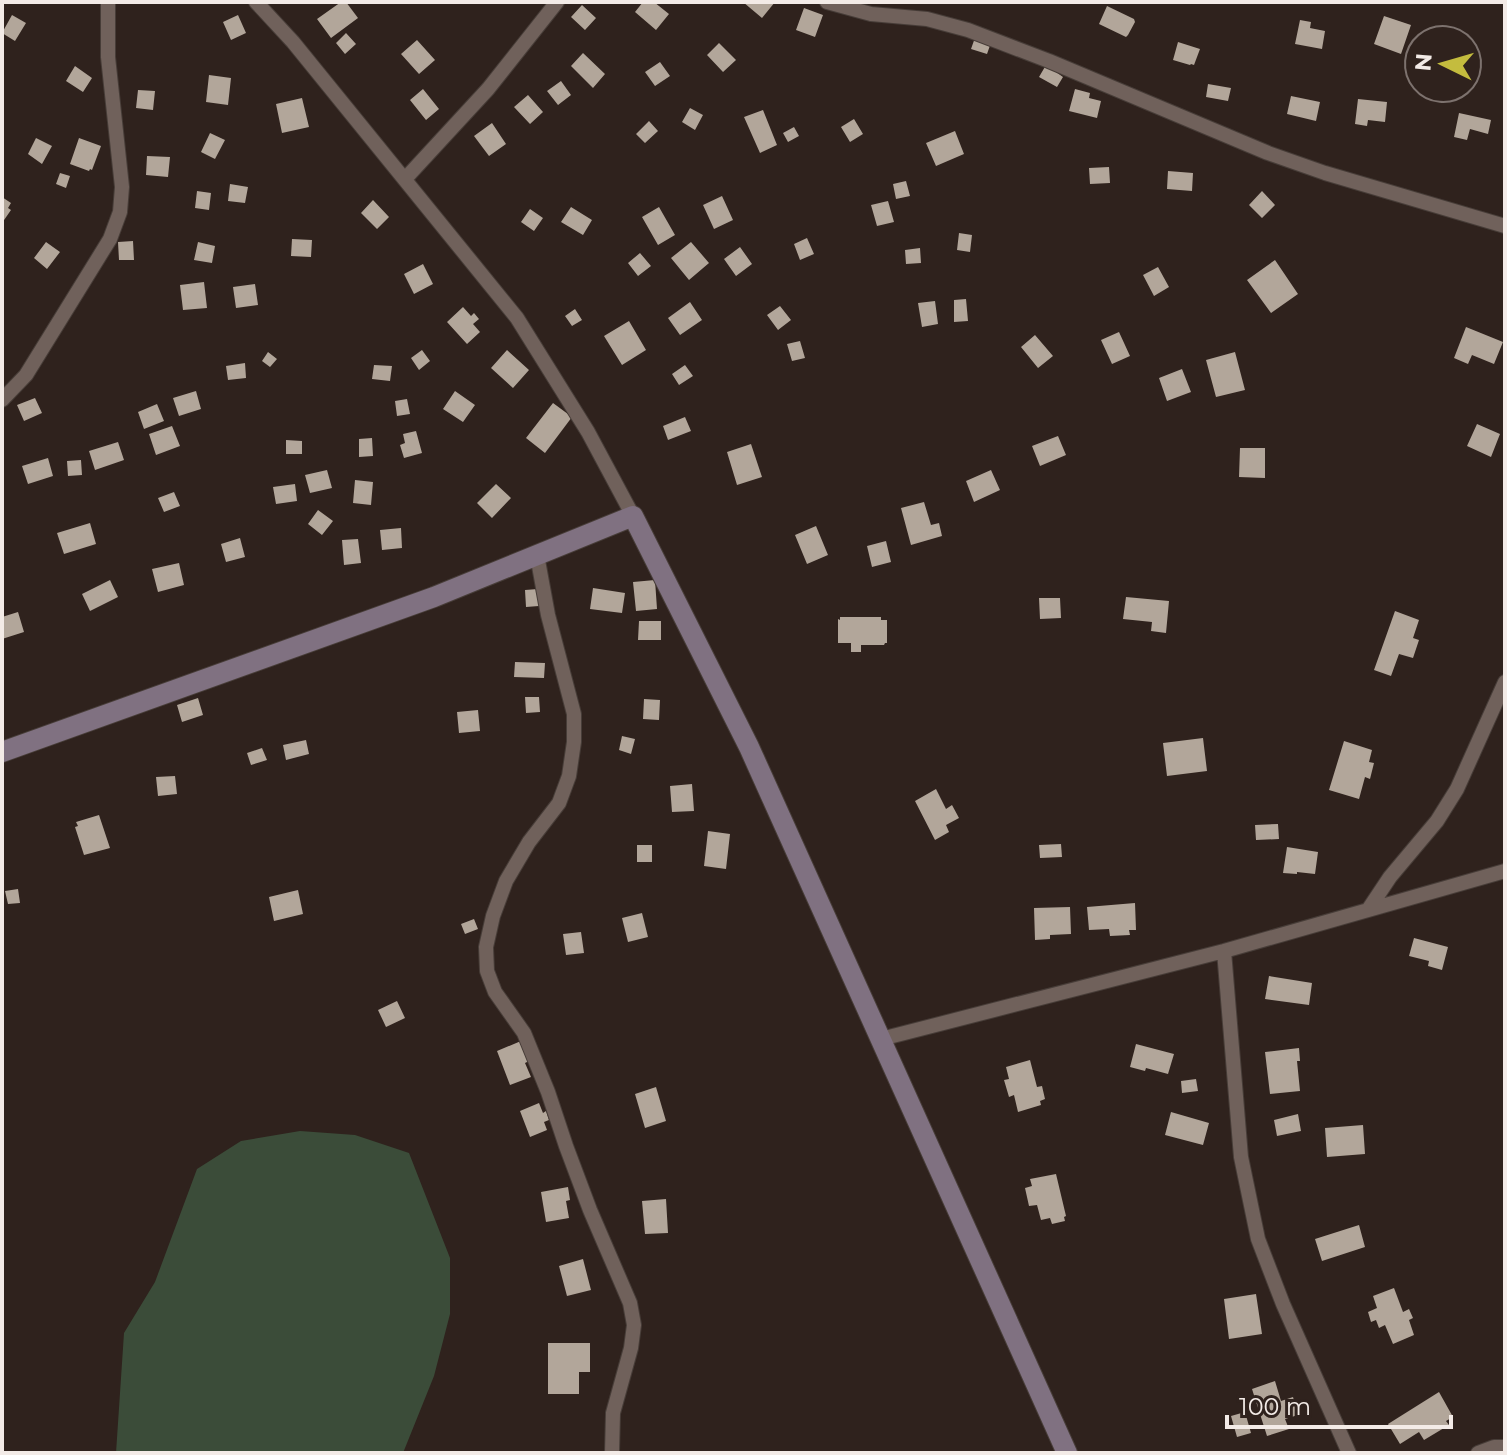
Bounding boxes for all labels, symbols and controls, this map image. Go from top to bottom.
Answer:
north arrow [1403,24,1483,104]
text: N [1409,52,1438,72]
scale bar [1227,1379,1451,1429]
text: 100 m [1239,1392,1311,1421]

